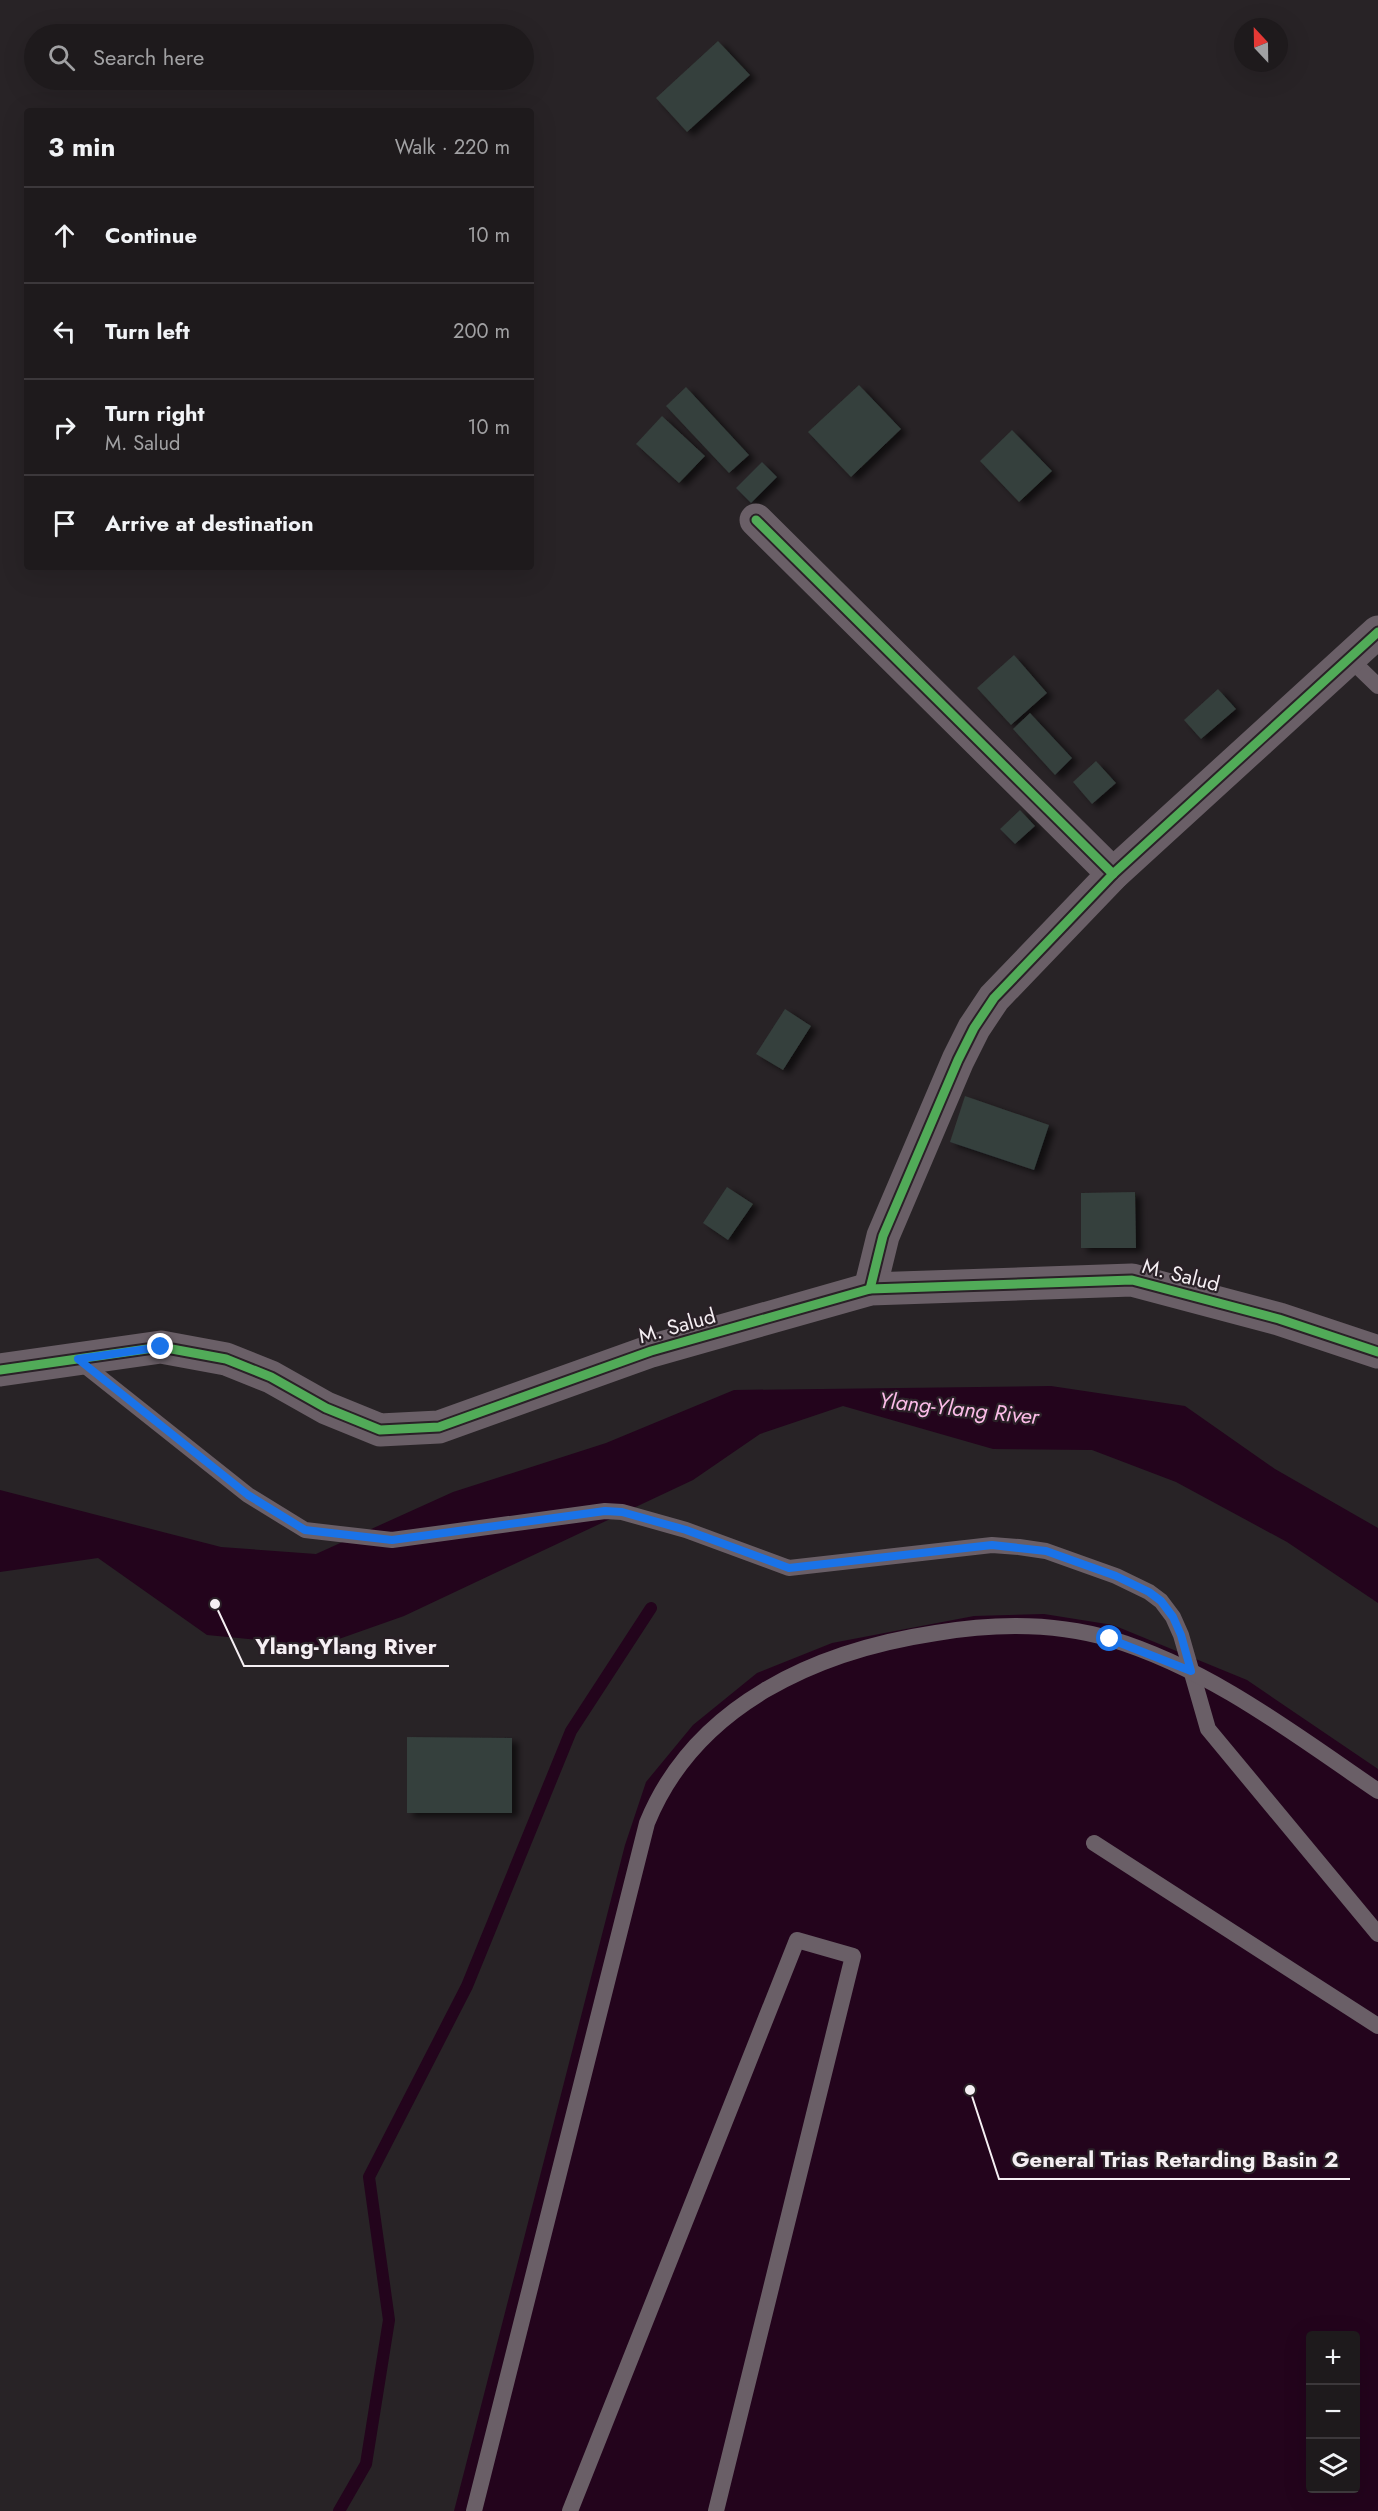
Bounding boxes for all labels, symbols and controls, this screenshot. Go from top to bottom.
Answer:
north arrow [1234,18,1288,72]
search box [24,24,534,90]
icon: search [45,41,78,74]
text: Search here [93,41,204,73]
text: 3 min [48,128,115,166]
text: Walk · 220 m [395,133,510,162]
icon: ahead [48,219,81,252]
text: Continue [105,219,197,251]
text: 10 m [467,221,510,250]
icon: left [48,315,81,348]
text: Turn left [105,315,190,347]
text: 200 m [453,317,510,346]
text: Turn right [105,397,205,429]
icon: right [48,411,81,444]
text: 10 m [467,413,510,442]
text: M. Salud [105,429,180,458]
icon: arrive [48,507,81,540]
text: Arrive at destination [105,507,314,539]
street label: M. Salud [1139,1251,1223,1299]
street label: M. Salud [635,1301,719,1351]
route end [147,1333,173,1359]
water label: Ylang-Ylang River [877,1384,1042,1432]
route start [1096,1625,1122,1651]
callout: Ylang-Ylang River [244,1626,449,1666]
text: Ylang-Ylang River [254,1630,437,1662]
callout: General Trias Retarding Basin 2 [999,2139,1350,2179]
text: General Trias Retarding Basin 2 [1012,2143,1338,2175]
map controls [1306,2331,1360,2493]
button: + [1306,2331,1360,2385]
button: − [1306,2385,1360,2439]
button: layers [1306,2439,1360,2493]

